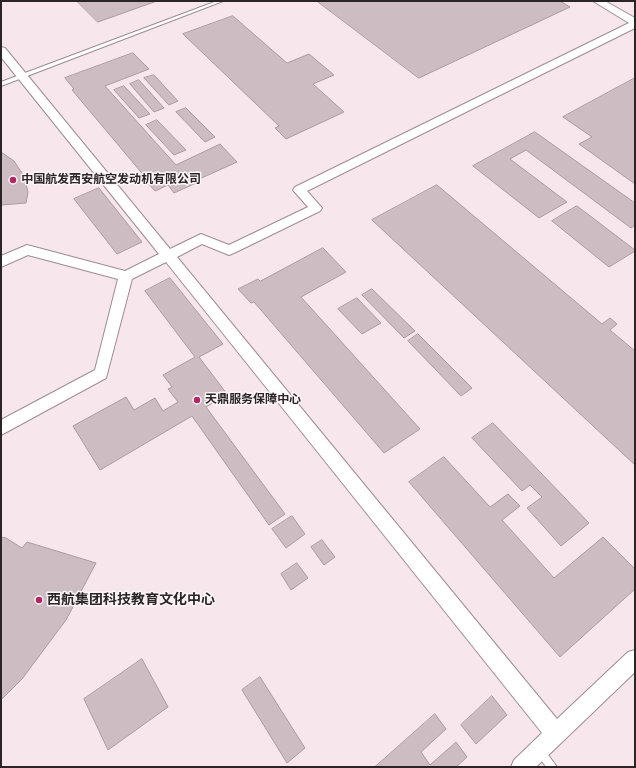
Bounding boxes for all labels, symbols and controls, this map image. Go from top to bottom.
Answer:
place label: 中国航发西安航空发动机有限公司 [21,173,201,187]
marker: 中国航发西安航空发动机有限公司 [8,175,18,185]
place label: 天鼎服务保障中心 [205,393,301,407]
marker: 天鼎服务保障中心 [192,395,202,405]
place label: 西航集团科技教育文化中心 [47,592,215,608]
marker: 西航集团科技教育文化中心 [34,595,44,605]

